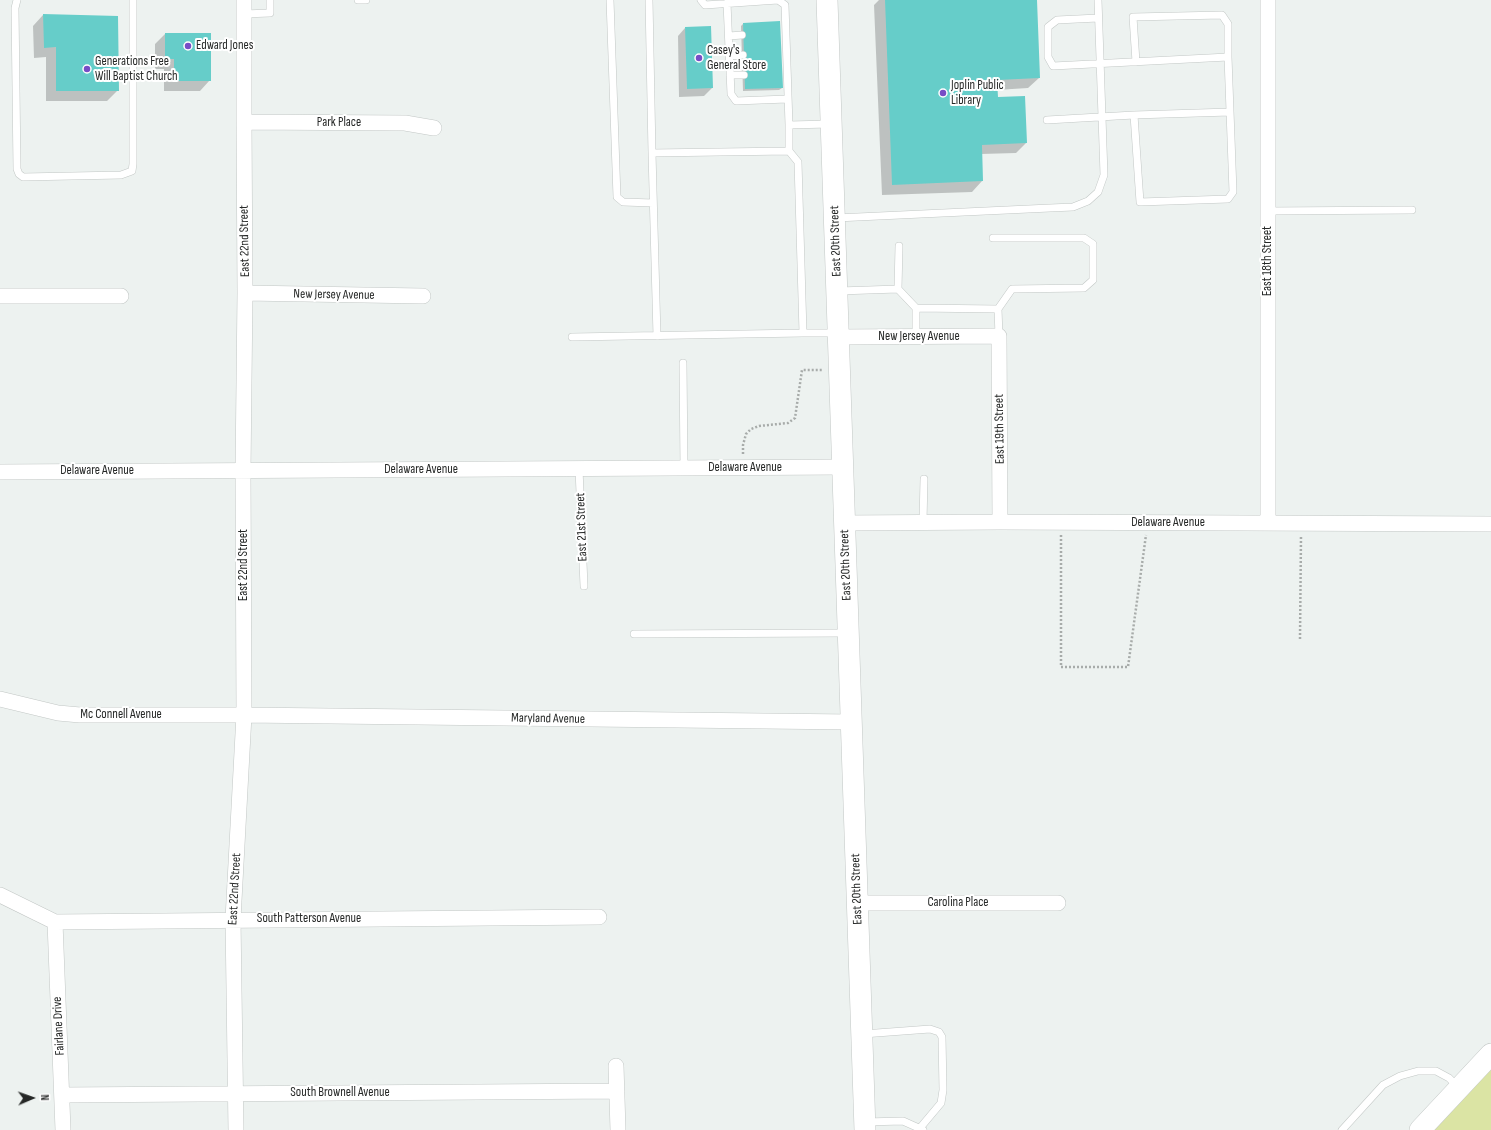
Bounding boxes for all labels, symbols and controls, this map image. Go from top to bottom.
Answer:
place label: Edward Jones [196,38,253,54]
marker: Edward Jones [183,41,193,51]
place label: Casey's General Store [707,43,766,74]
marker: Casey's General Store [694,53,704,63]
place label: Generations Free Will Baptist Church [95,54,178,85]
marker: Generations Free Will Baptist Church [82,64,92,74]
place label: Joplin Public Library [951,78,1004,109]
marker: Joplin Public Library [938,88,948,98]
street label: Park Place [317,115,361,131]
street label: East 22nd Street [237,205,253,277]
street label: East 20th Street [827,205,845,277]
street label: East 18th Street [1260,226,1276,296]
street label: New Jersey Avenue [293,286,375,304]
street label: New Jersey Avenue [878,329,960,345]
street label: East 19th Street [992,394,1008,464]
street label: Delaware Avenue [708,460,782,476]
street label: Delaware Avenue [384,462,458,478]
street label: Delaware Avenue [60,463,134,479]
street label: East 21st Street [573,492,591,562]
street label: Delaware Avenue [1131,515,1205,531]
street label: East 22nd Street [236,529,252,601]
street label: East 20th Street [837,529,855,601]
street label: Mc Connell Avenue [80,707,162,723]
street label: Maryland Avenue [511,711,585,727]
street label: East 22nd Street [225,853,245,925]
street label: East 20th Street [848,853,866,925]
street label: Carolina Place [927,895,989,911]
street label: South Patterson Avenue [257,911,361,927]
street label: Fairlane Drive [50,996,68,1056]
north arrow [12,1078,52,1118]
street label: South Brownell Avenue [290,1085,390,1101]
text: N [38,1094,51,1101]

